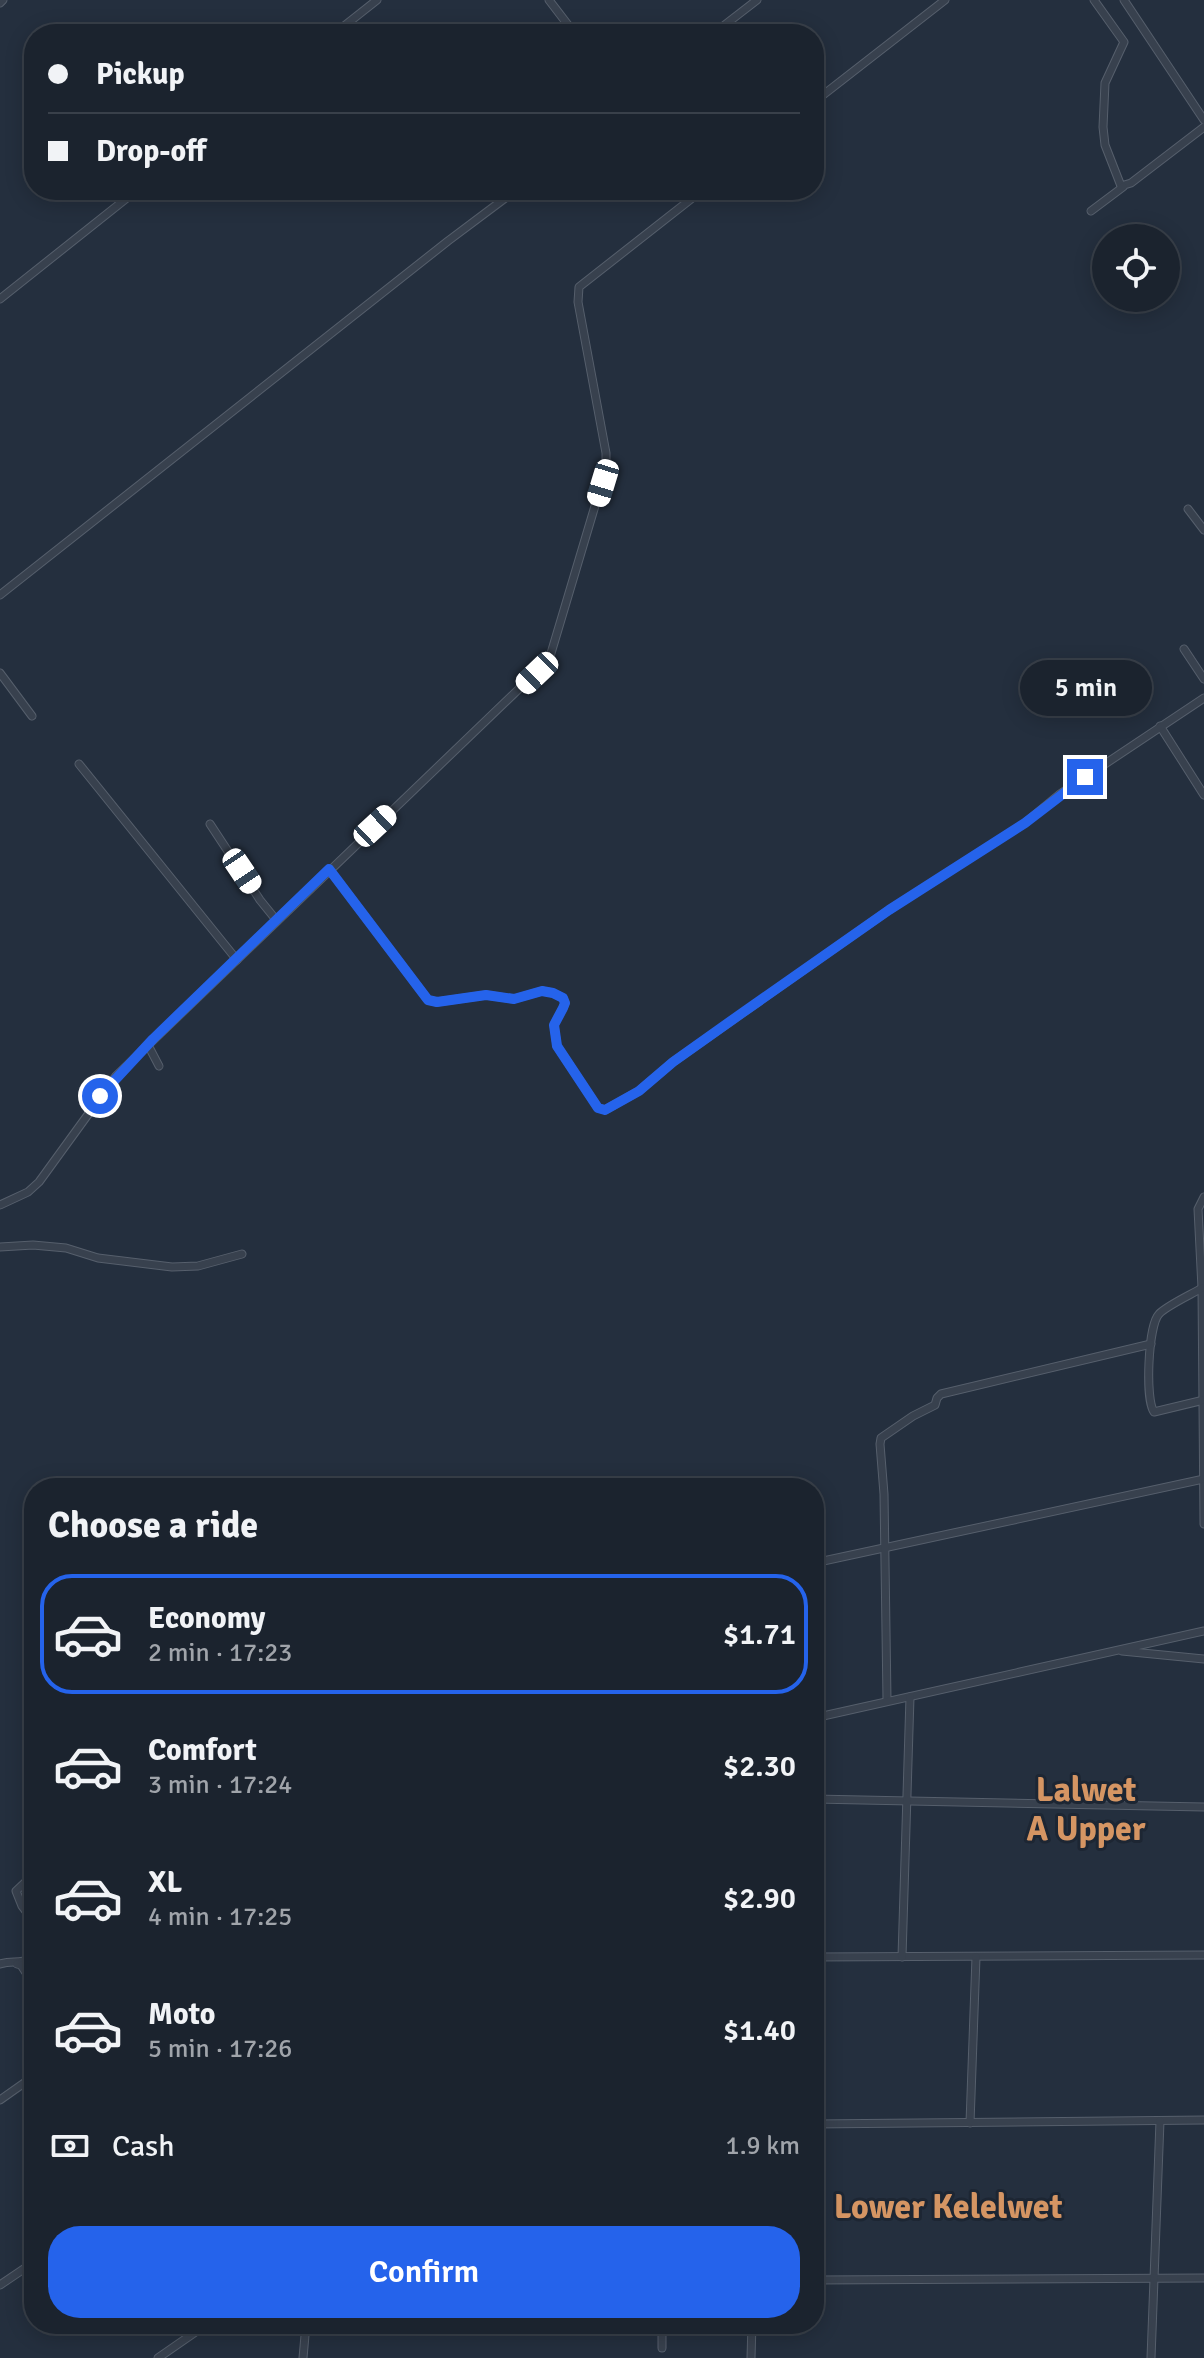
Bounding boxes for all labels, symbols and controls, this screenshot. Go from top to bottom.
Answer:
text: Pickup [96,56,185,93]
text: Drop-off [96,133,206,170]
map controls [1092,224,1180,312]
button: locate [1092,224,1180,312]
car [585,457,621,509]
car [511,648,563,698]
callout: 5 min [1019,661,1151,717]
text: 5 min [1055,672,1117,704]
route end [1067,759,1103,795]
car [349,801,401,851]
car [219,844,265,898]
route start [82,1078,118,1114]
text: Choose a ride [48,1503,258,1548]
icon: car [52,1598,124,1670]
text: Economy [148,1600,265,1637]
text: $1.71 [723,1616,796,1653]
text: 2 min · 17:23 [148,1637,292,1669]
icon: car [52,1730,124,1802]
text: Comfort [148,1732,257,1769]
text: $2.30 [723,1748,796,1785]
text: 3 min · 17:24 [148,1769,292,1801]
district label: Lalwet A Upper [1026,1769,1146,1850]
icon: car [52,1862,124,1934]
text: XL [148,1864,182,1901]
text: $2.90 [723,1880,796,1917]
text: 4 min · 17:25 [148,1901,292,1933]
icon: car [52,1994,124,2066]
text: Moto [148,1996,215,2033]
text: $1.40 [723,2012,796,2049]
text: 5 min · 17:26 [148,2033,292,2065]
icon: cash [48,2124,92,2168]
text: Cash [112,2128,175,2165]
text: 1.9 km [726,2130,800,2162]
district label: Lower Kelelwet [834,2186,1063,2228]
button: Confirm [48,2226,800,2318]

